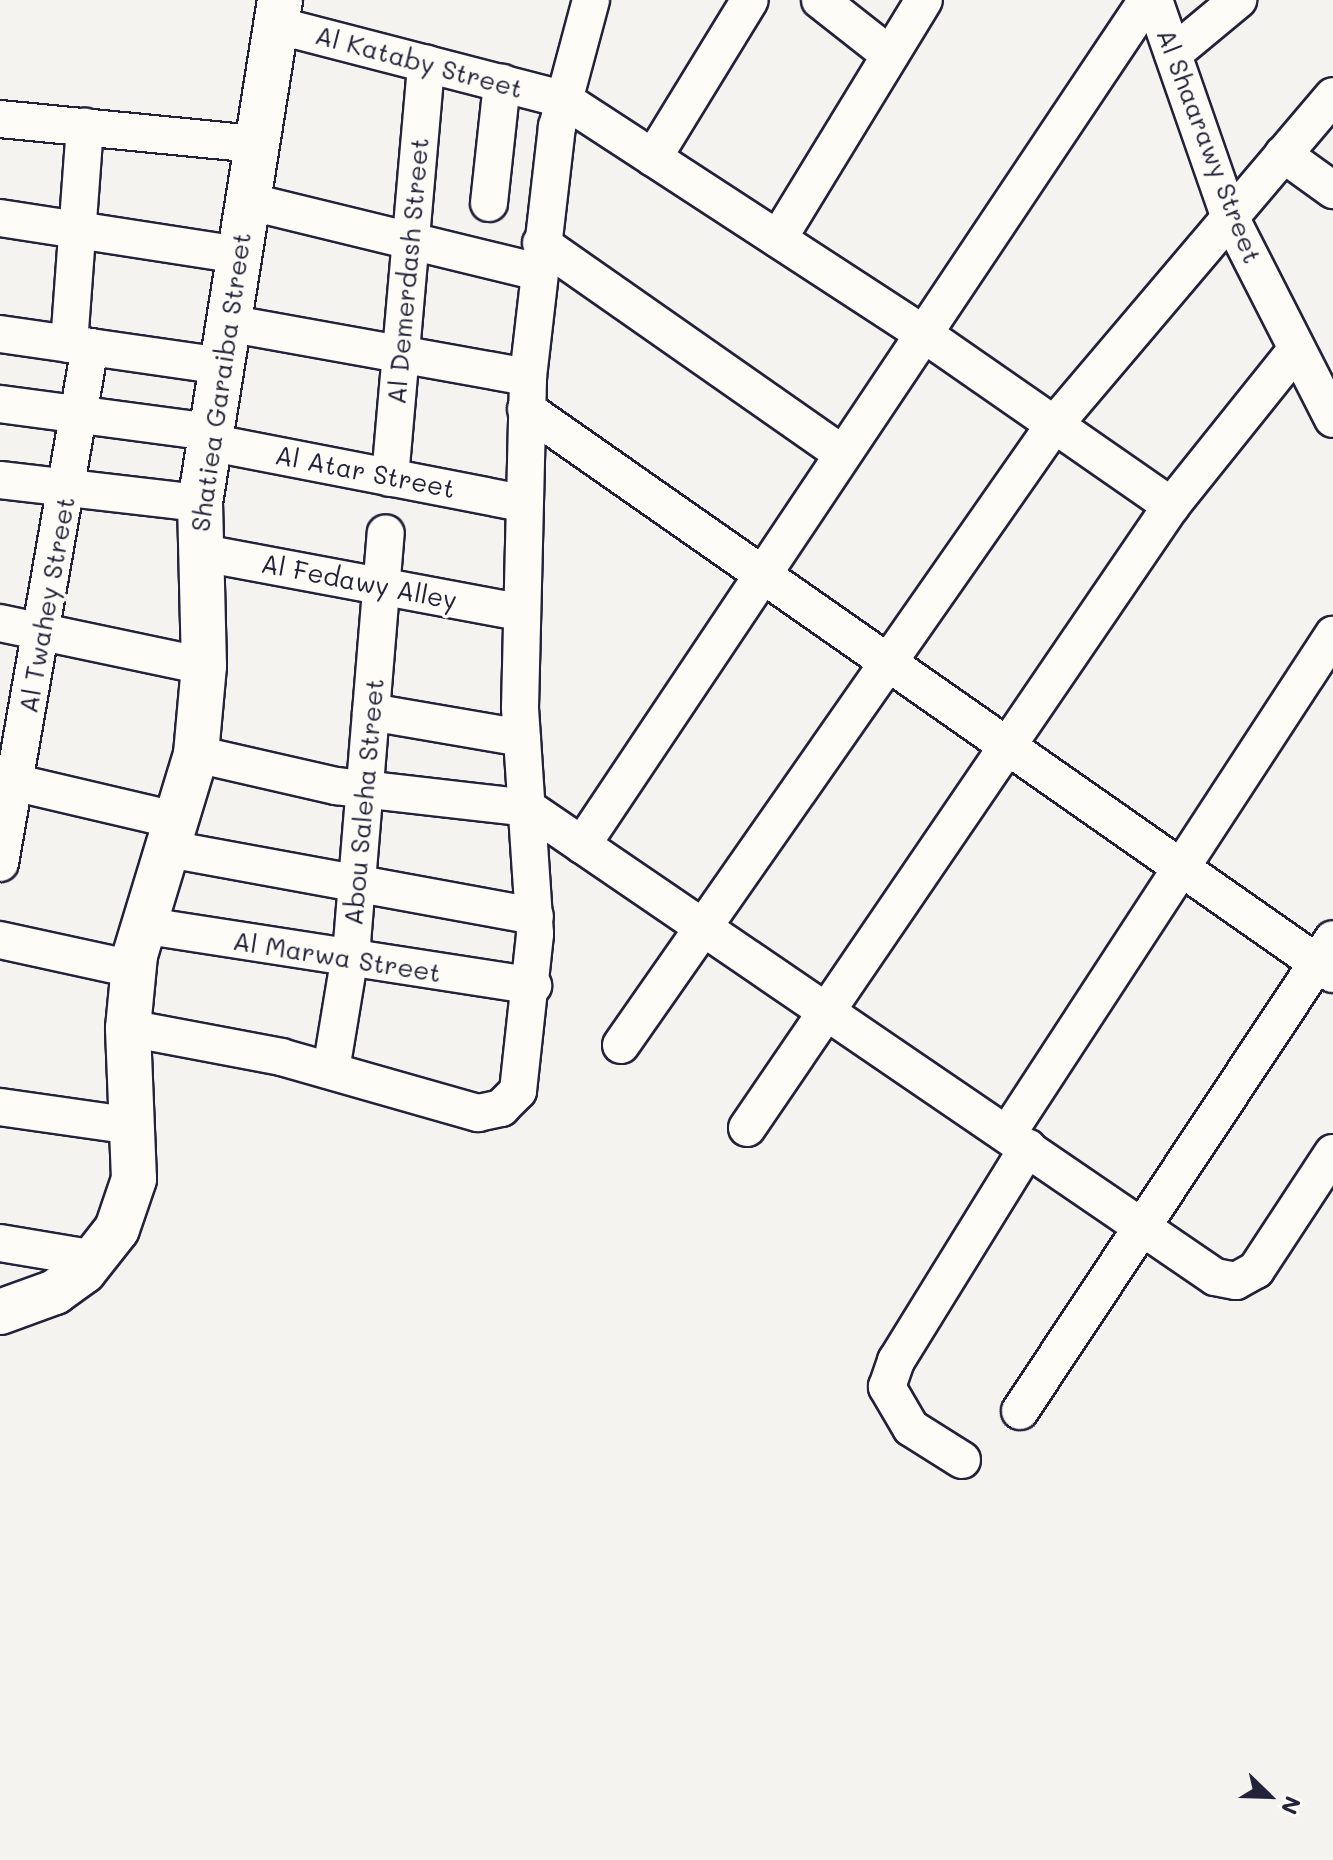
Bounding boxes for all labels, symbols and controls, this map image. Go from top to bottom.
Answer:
street label: Al Kataby Street [312,19,526,105]
street label: Al Shaarawy Street [1150,24,1268,268]
street label: Al Demerdash Street [381,136,435,406]
street label: Shatiea Garaiba Street [185,230,257,534]
street label: Al Atar Street [272,439,458,505]
street label: Al Twahey Street [13,494,81,716]
street label: Al Fedawy Alley [258,548,460,616]
street label: Abou Saleha Street [338,677,390,927]
street label: Al Marwa Street [231,925,443,989]
north arrow [1229,1756,1309,1836]
text: N [1275,1792,1308,1819]

